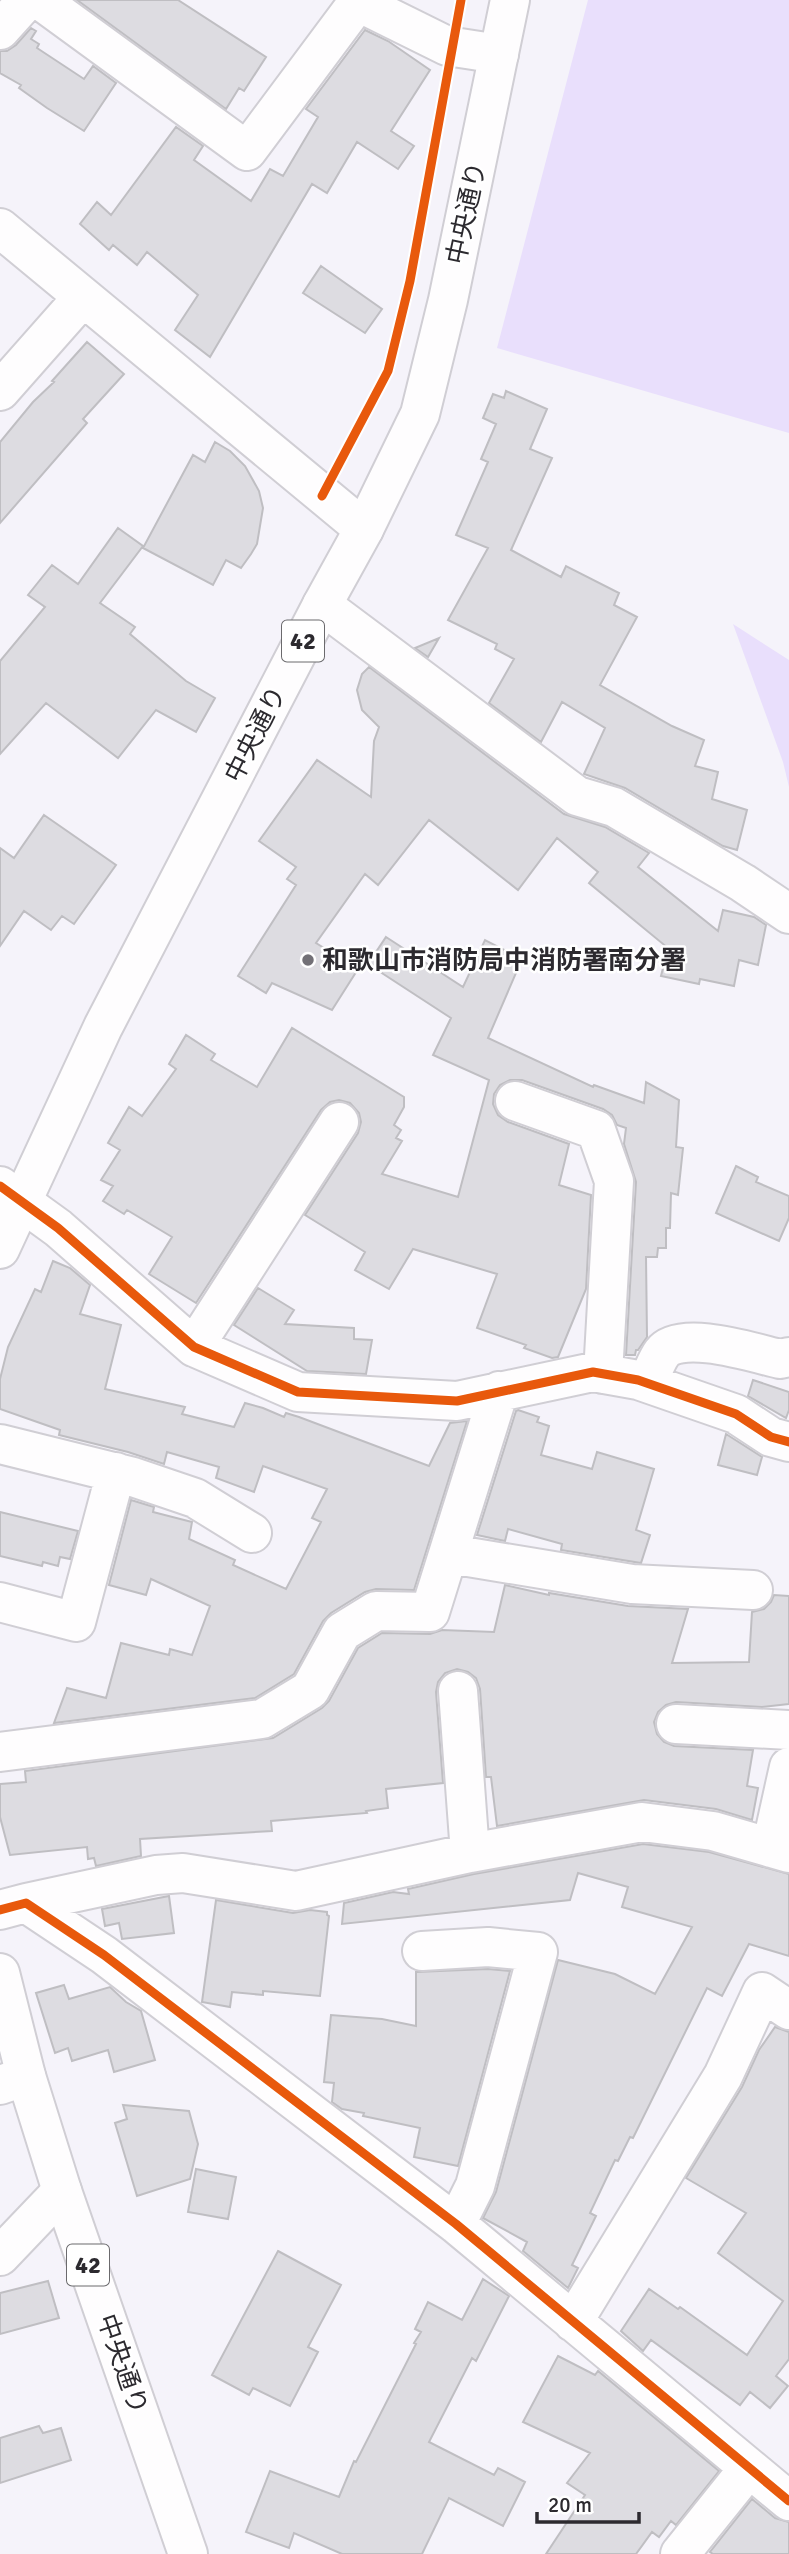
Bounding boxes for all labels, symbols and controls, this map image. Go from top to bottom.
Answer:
street label: 中央通り [441,159,493,267]
road number: 42 [282,620,324,662]
street label: 中央通り [218,681,294,788]
place label: 和歌山市消防局中消防署南分署 [322,945,686,977]
marker: 和歌山市消防局中消防署南分署 [300,952,316,968]
road number: 42 [67,2244,109,2286]
street label: 中央通り [90,2310,154,2419]
scale bar [537,2480,638,2524]
text: 20 m [548,2492,592,2518]

